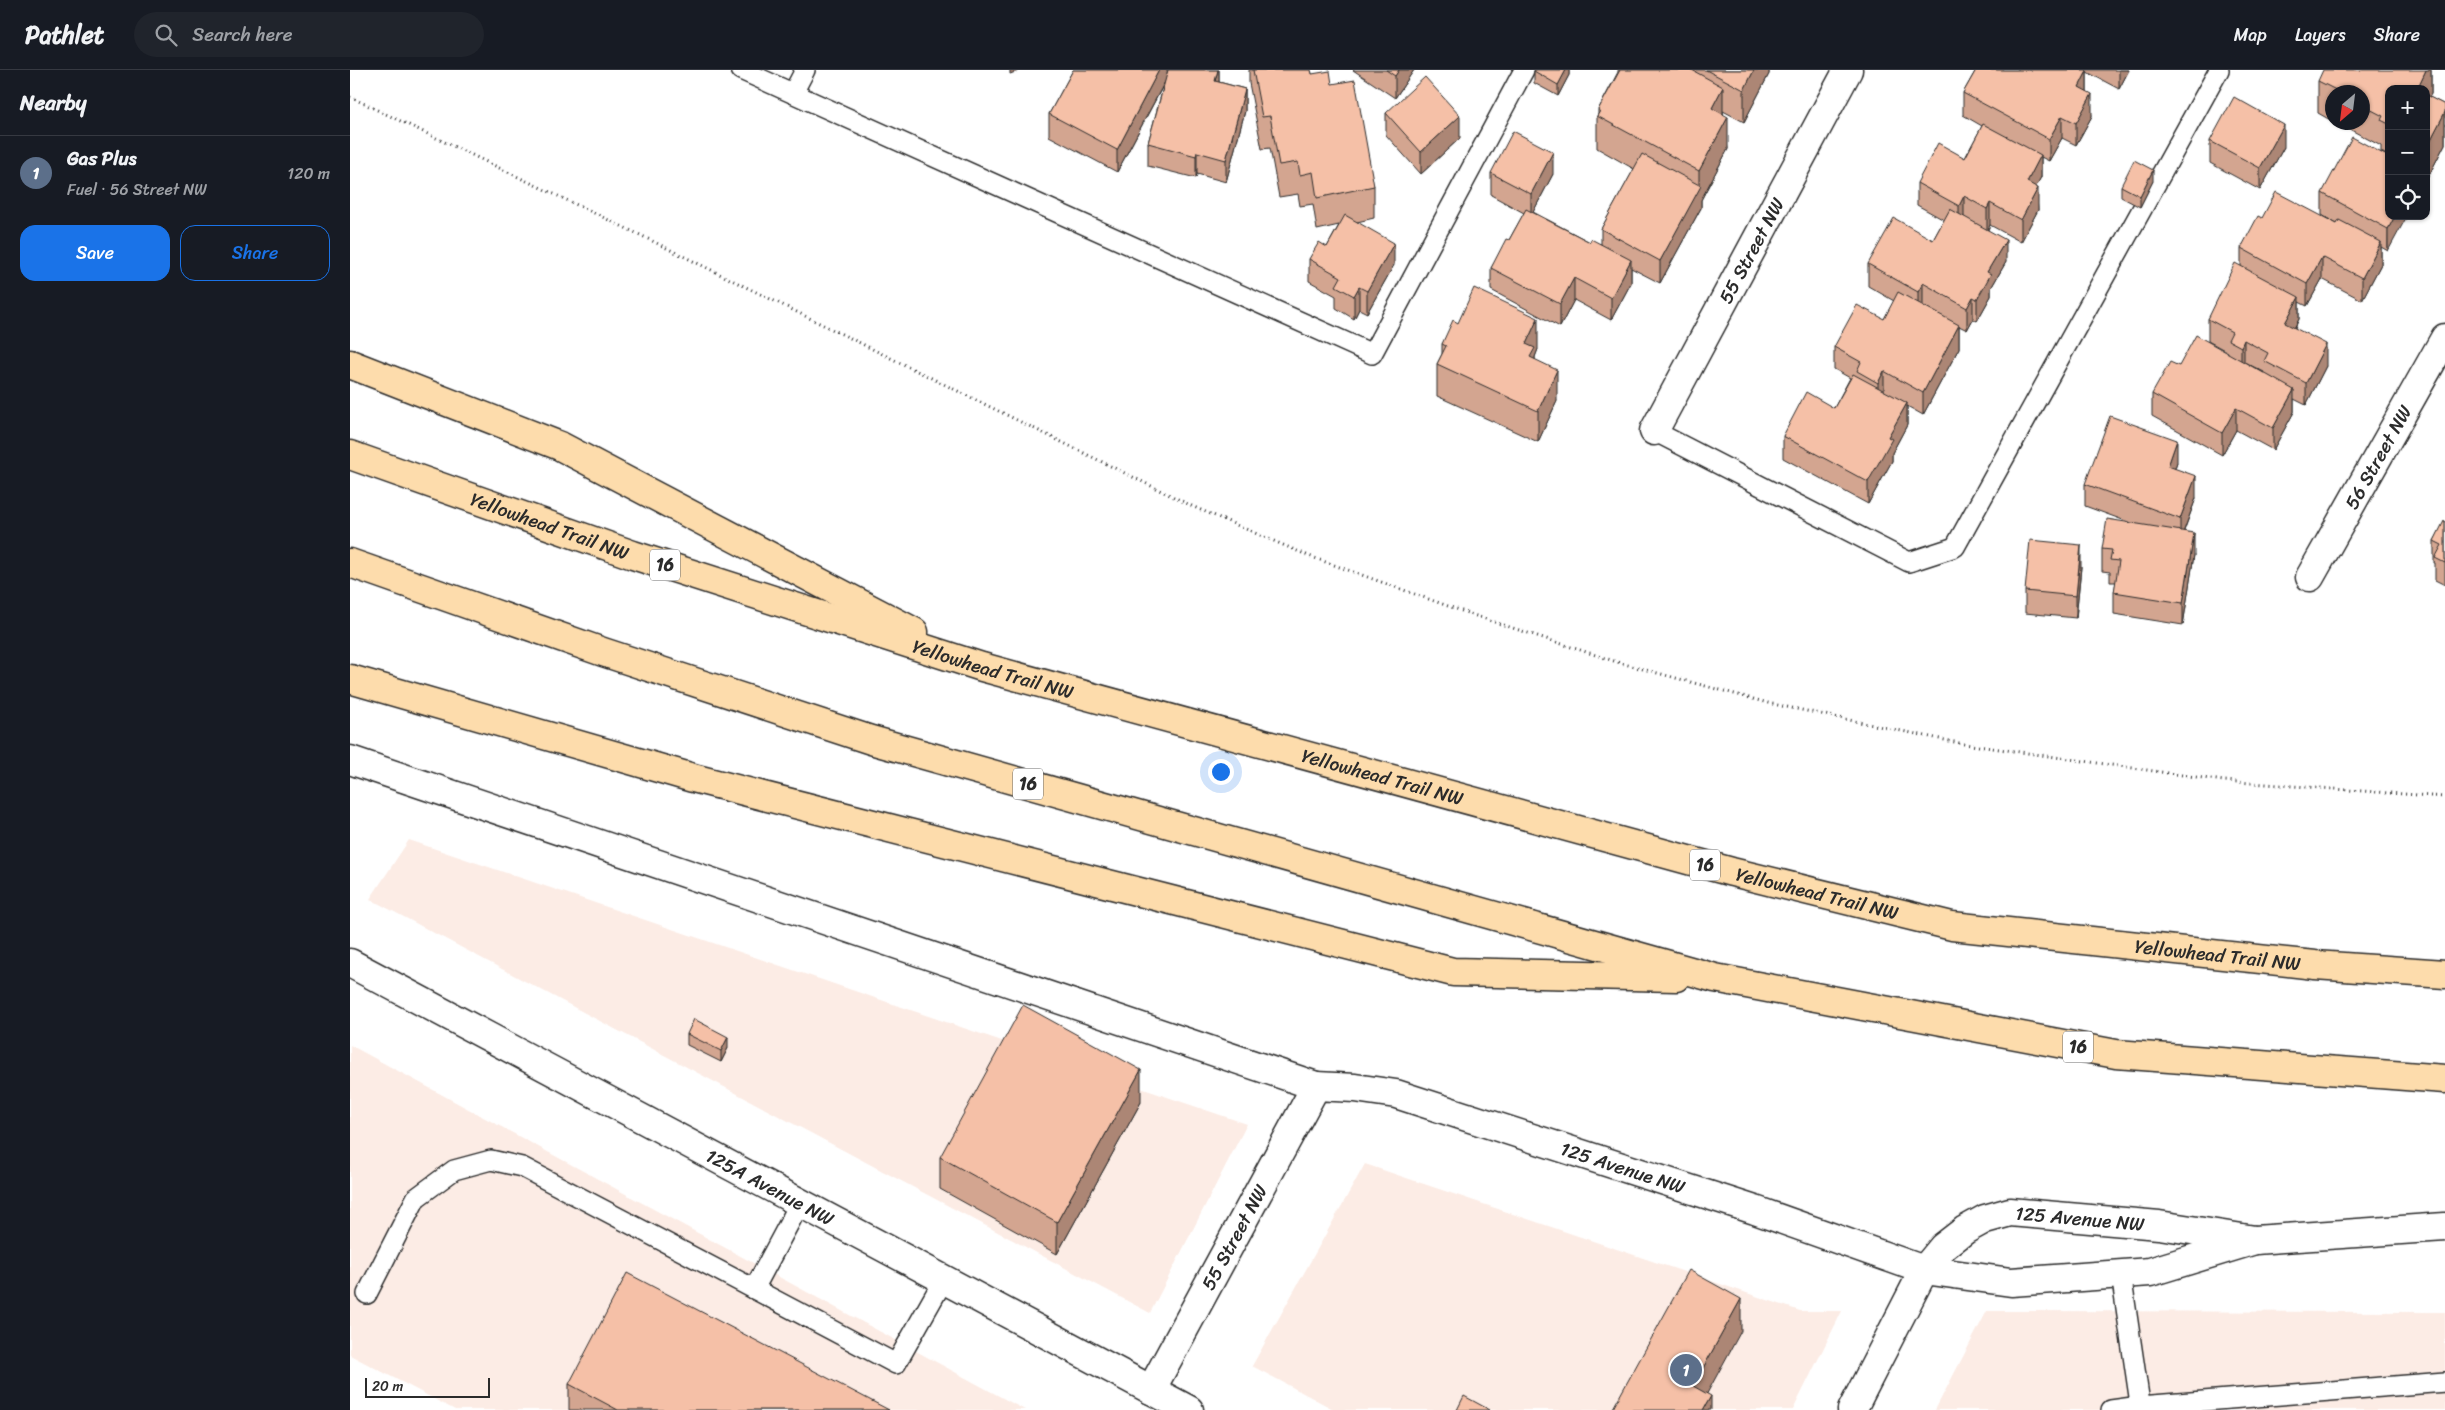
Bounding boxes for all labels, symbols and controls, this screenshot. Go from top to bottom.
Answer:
search box [134,12,484,57]
text: Pathlet [25,14,104,56]
text: Search here [192,18,292,51]
text: Map [2234,19,2267,51]
text: Layers [2295,19,2346,51]
text: Share [2374,19,2420,51]
icon: search [152,21,180,49]
text: Nearby [20,84,86,122]
north arrow [2325,85,2370,130]
map controls [2385,85,2430,220]
button: + [2385,85,2430,130]
button: − [2385,130,2430,175]
text: Gas Plus [67,142,137,175]
text: 1 [33,159,39,188]
text: 120 m [287,159,330,188]
text: Fuel · 56 Street NW [67,175,207,204]
button: locate [2385,175,2430,220]
street label: 55 Street NW [1709,191,1794,310]
button: Save [20,225,170,281]
button: Share [180,225,330,281]
street label: 56 Street NW [2335,399,2421,516]
street label: Yellowhead Trail NW [466,483,634,569]
road number: 16 [650,550,680,580]
street label: Yellowhead Trail NW [908,630,1077,708]
street label: Yellowhead Trail NW [1298,739,1467,815]
your location [1208,759,1234,785]
road number: 16 [1013,769,1043,800]
road number: 16 [1690,850,1720,880]
street label: Yellowhead Trail NW [1732,858,1902,929]
street label: Yellowhead Trail NW [2133,930,2302,980]
road number: 16 [2063,1032,2093,1062]
street label: 125 Avenue NW [1556,1132,1690,1203]
street label: 125A Avenue NW [700,1139,840,1235]
street label: 55 Street NW [1192,1178,1277,1296]
street label: 125 Avenue NW [2014,1197,2146,1241]
pin: 1 [1670,1351,1702,1389]
text: 20 m [372,1374,403,1399]
scale bar [365,1375,490,1398]

